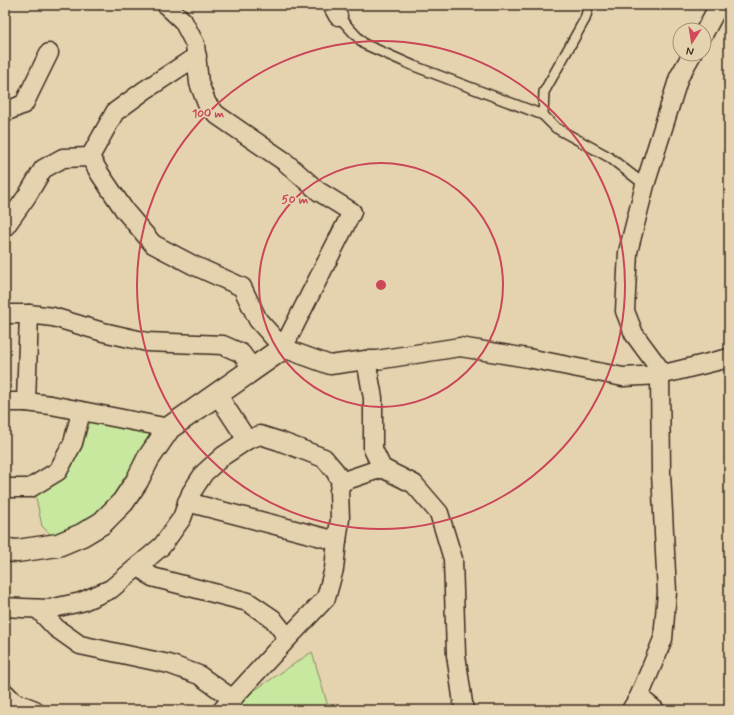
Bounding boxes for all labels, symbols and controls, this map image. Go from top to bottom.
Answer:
north arrow [672,22,712,62]
text: N [685,43,695,58]
text: 100 m [192,106,225,122]
text: 50 m [282,192,309,208]
centre of rings [374,278,388,292]

